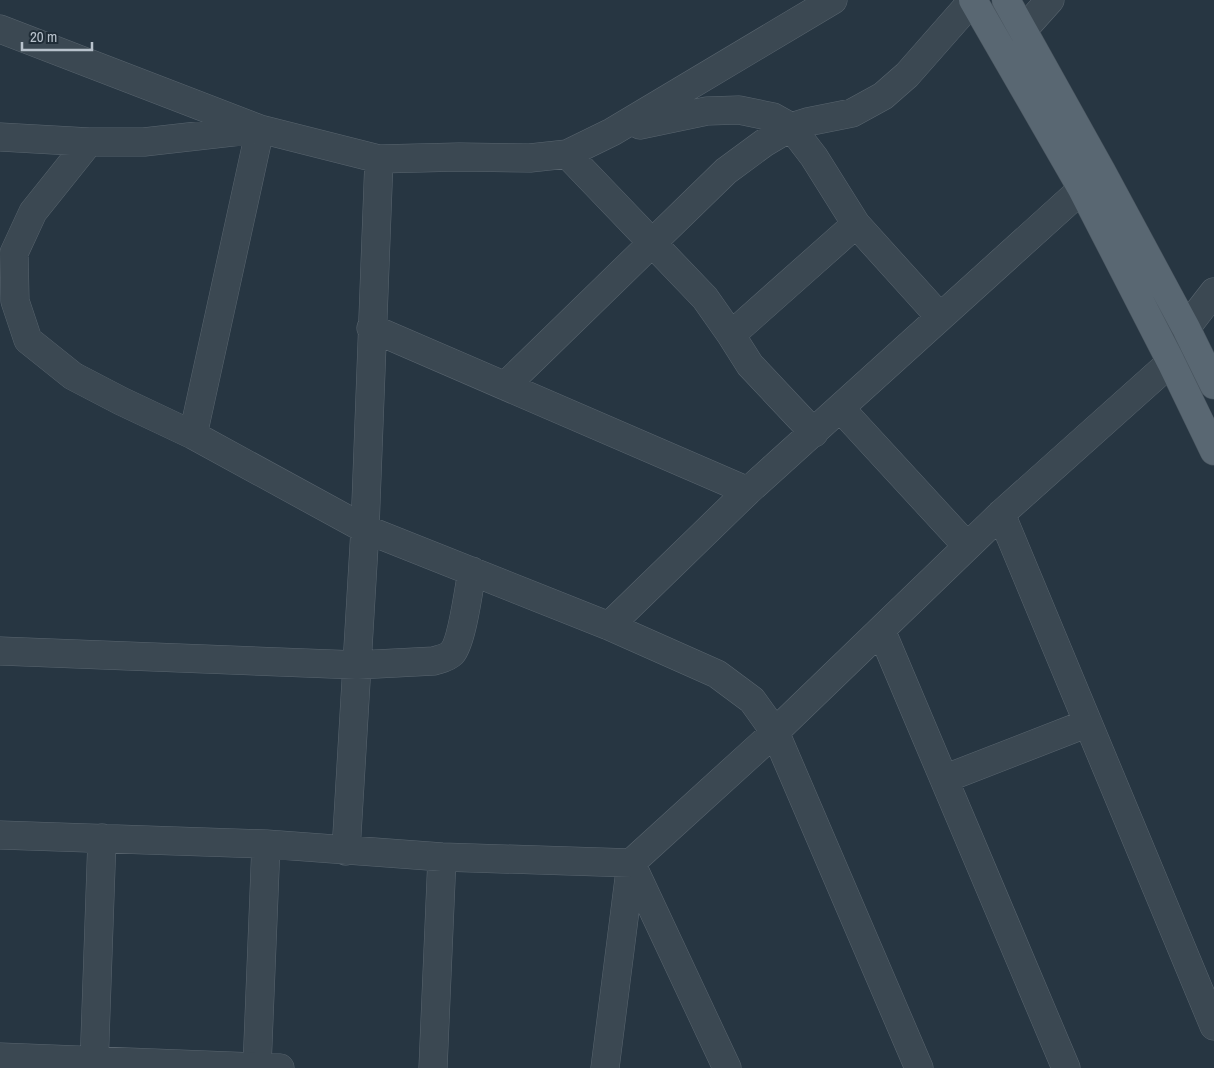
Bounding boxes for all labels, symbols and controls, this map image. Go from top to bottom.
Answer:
scale bar [22,20,92,52]
text: 20 m [30,26,57,47]

